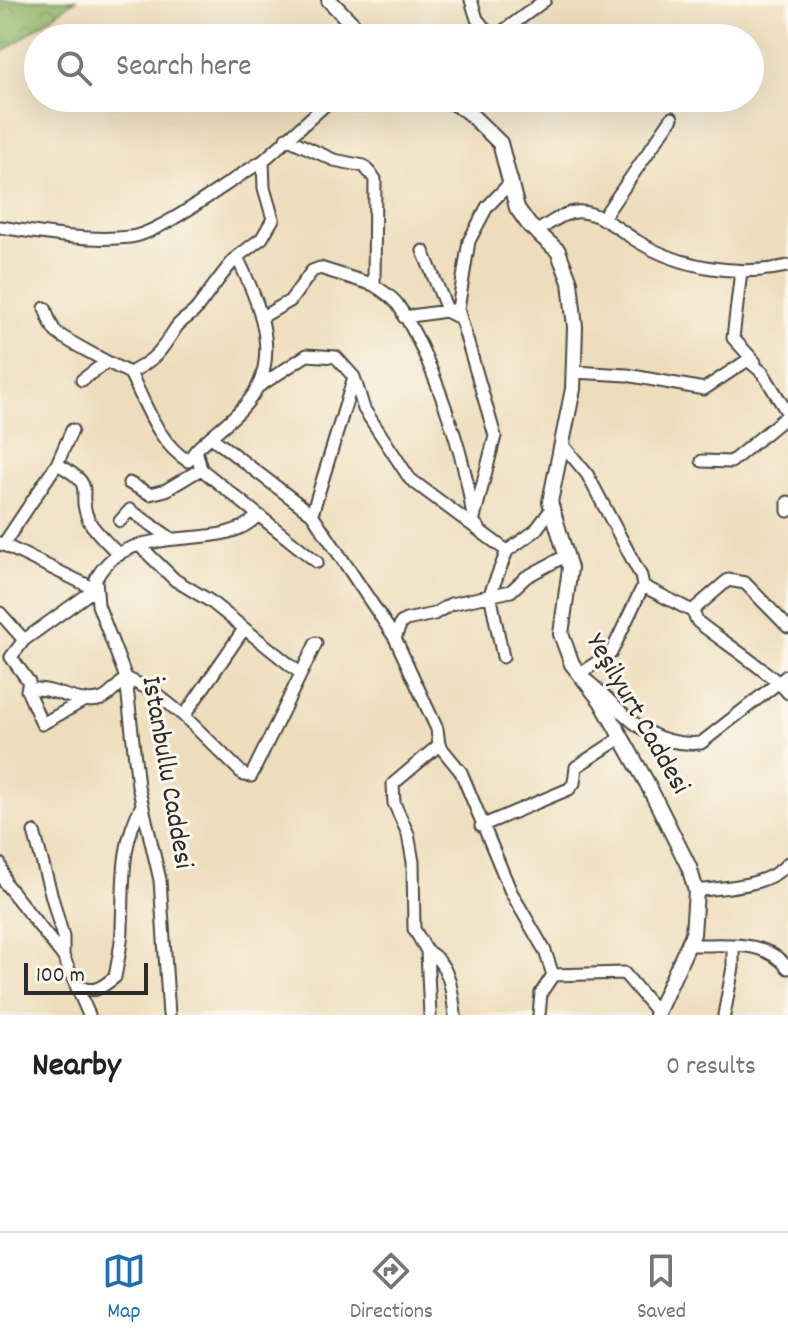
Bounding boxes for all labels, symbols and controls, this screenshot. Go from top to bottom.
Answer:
search box [24,24,764,112]
icon: search [52,46,96,90]
text: Search here [116,47,252,90]
street label: Yeşilyurt Caddesi [574,627,698,803]
street label: İstanbullu Caddesi [128,674,202,872]
scale bar [24,959,148,995]
text: 100 m [36,961,85,992]
text: Nearby [32,1043,121,1092]
text: 0 results [666,1049,756,1086]
tab: Map [102,1249,146,1328]
tab: Directions [350,1249,433,1328]
tab: Saved [637,1249,686,1328]

